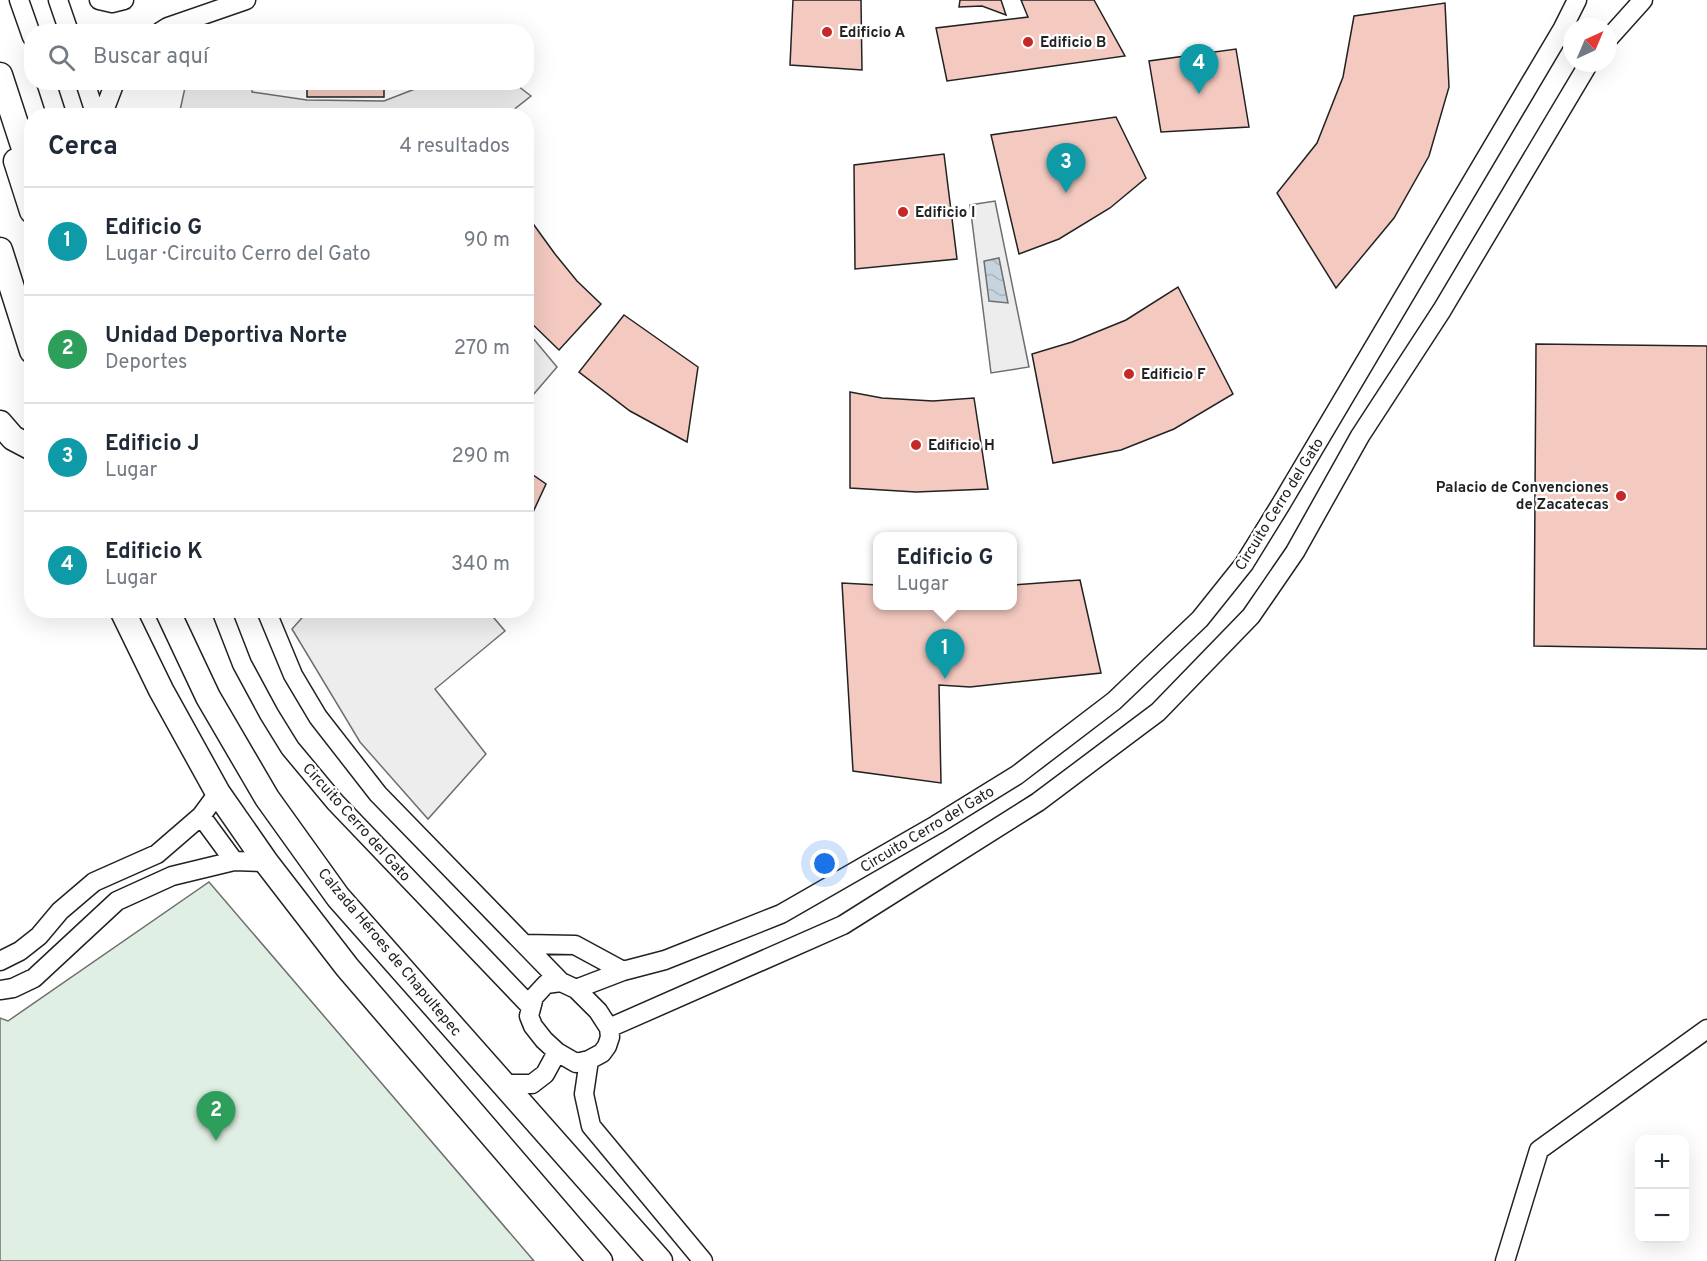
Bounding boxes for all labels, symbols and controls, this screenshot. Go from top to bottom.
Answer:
north arrow [1563,18,1617,72]
search box [24,24,534,90]
place label: Edificio A [839,24,905,43]
marker: Edificio A [820,25,834,39]
place label: Edificio B [1040,34,1106,53]
marker: Edificio B [1021,35,1035,49]
icon: search [45,41,78,74]
text: Buscar aquí [93,44,209,71]
pin: 4 [1180,44,1218,94]
text: Cerca [48,131,118,164]
text: 4 resultados [400,134,510,160]
pin: 3 [1046,144,1086,193]
place label: Edificio I [915,204,975,223]
marker: Edificio I [896,205,910,219]
text: Edificio G [105,215,202,242]
text: 1 [64,228,72,254]
text: 90 m [464,228,510,254]
text: Lugar · Circuito Cerro del Gato [105,242,371,268]
text: Unidad Deportiva Norte [105,323,347,350]
text: 2 [61,336,74,362]
text: 270 m [454,336,510,362]
text: Deportes [105,350,187,376]
place label: Edificio F [1141,366,1206,385]
marker: Edificio F [1122,367,1136,381]
text: Edificio J [105,431,199,458]
street label: Circuito Cerro del Gato [1232,435,1329,575]
place label: Edificio H [928,437,995,456]
marker: Edificio H [909,438,923,452]
text: 3 [62,444,74,470]
text: 290 m [452,444,510,470]
text: Lugar [105,458,157,484]
place label: Palacio de Convenciones de Zacatecas [1436,479,1609,515]
marker: Palacio de Convenciones de Zacatecas [1614,489,1628,503]
popup [873,532,1017,610]
text: Edificio K [105,539,203,566]
text: Edificio G [896,545,994,572]
text: 4 [61,552,74,578]
text: 340 m [451,552,510,578]
text: Lugar [105,566,157,592]
text: Lugar [896,572,949,598]
pin: 1 [926,630,964,679]
street label: Circuito Cerro del Gato [298,760,414,886]
street label: Circuito Cerro del Gato [857,783,998,878]
your location [810,849,839,878]
street label: Calzada Héroes de Chapultepec [313,865,465,1041]
pin: 2 [196,1092,236,1141]
map controls [1635,1135,1689,1243]
button: + [1635,1135,1689,1189]
button: − [1635,1189,1689,1243]

